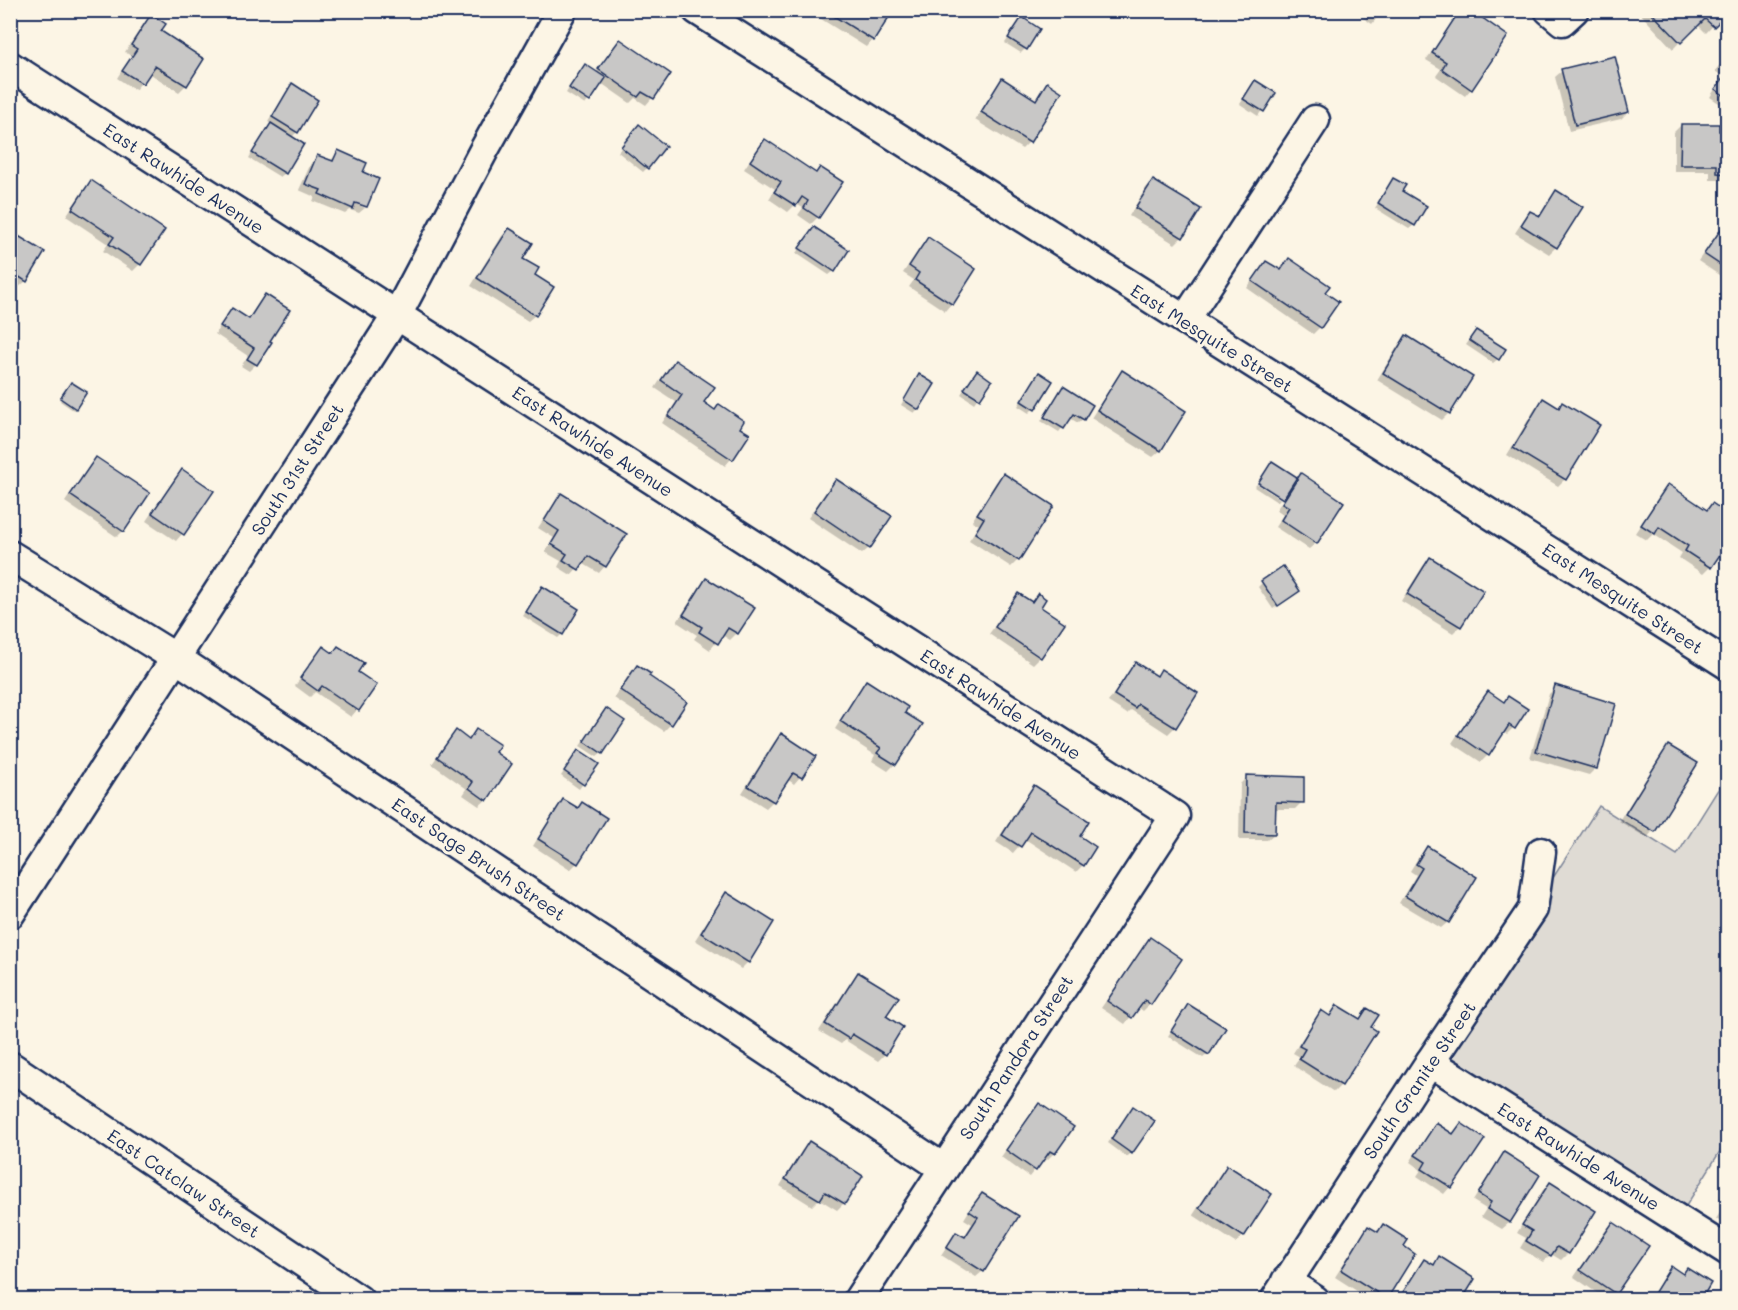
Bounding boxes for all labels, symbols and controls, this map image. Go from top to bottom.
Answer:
street label: East Rawhide Avenue [99,117,269,239]
street label: East Mesquite Street [1126,278,1298,398]
street label: East Rawhide Avenue [508,380,678,502]
street label: South 31st Street [245,398,349,540]
street label: East Mesquite Street [1538,537,1708,659]
street label: East Rawhide Avenue [916,643,1086,765]
street label: East Sage Brush Street [387,792,571,926]
street label: South Pandora Street [954,970,1078,1144]
street label: South Granite Street [1357,996,1481,1164]
street label: East Rawhide Avenue [1493,1096,1665,1216]
street label: East Catclaw Street [103,1123,265,1243]

